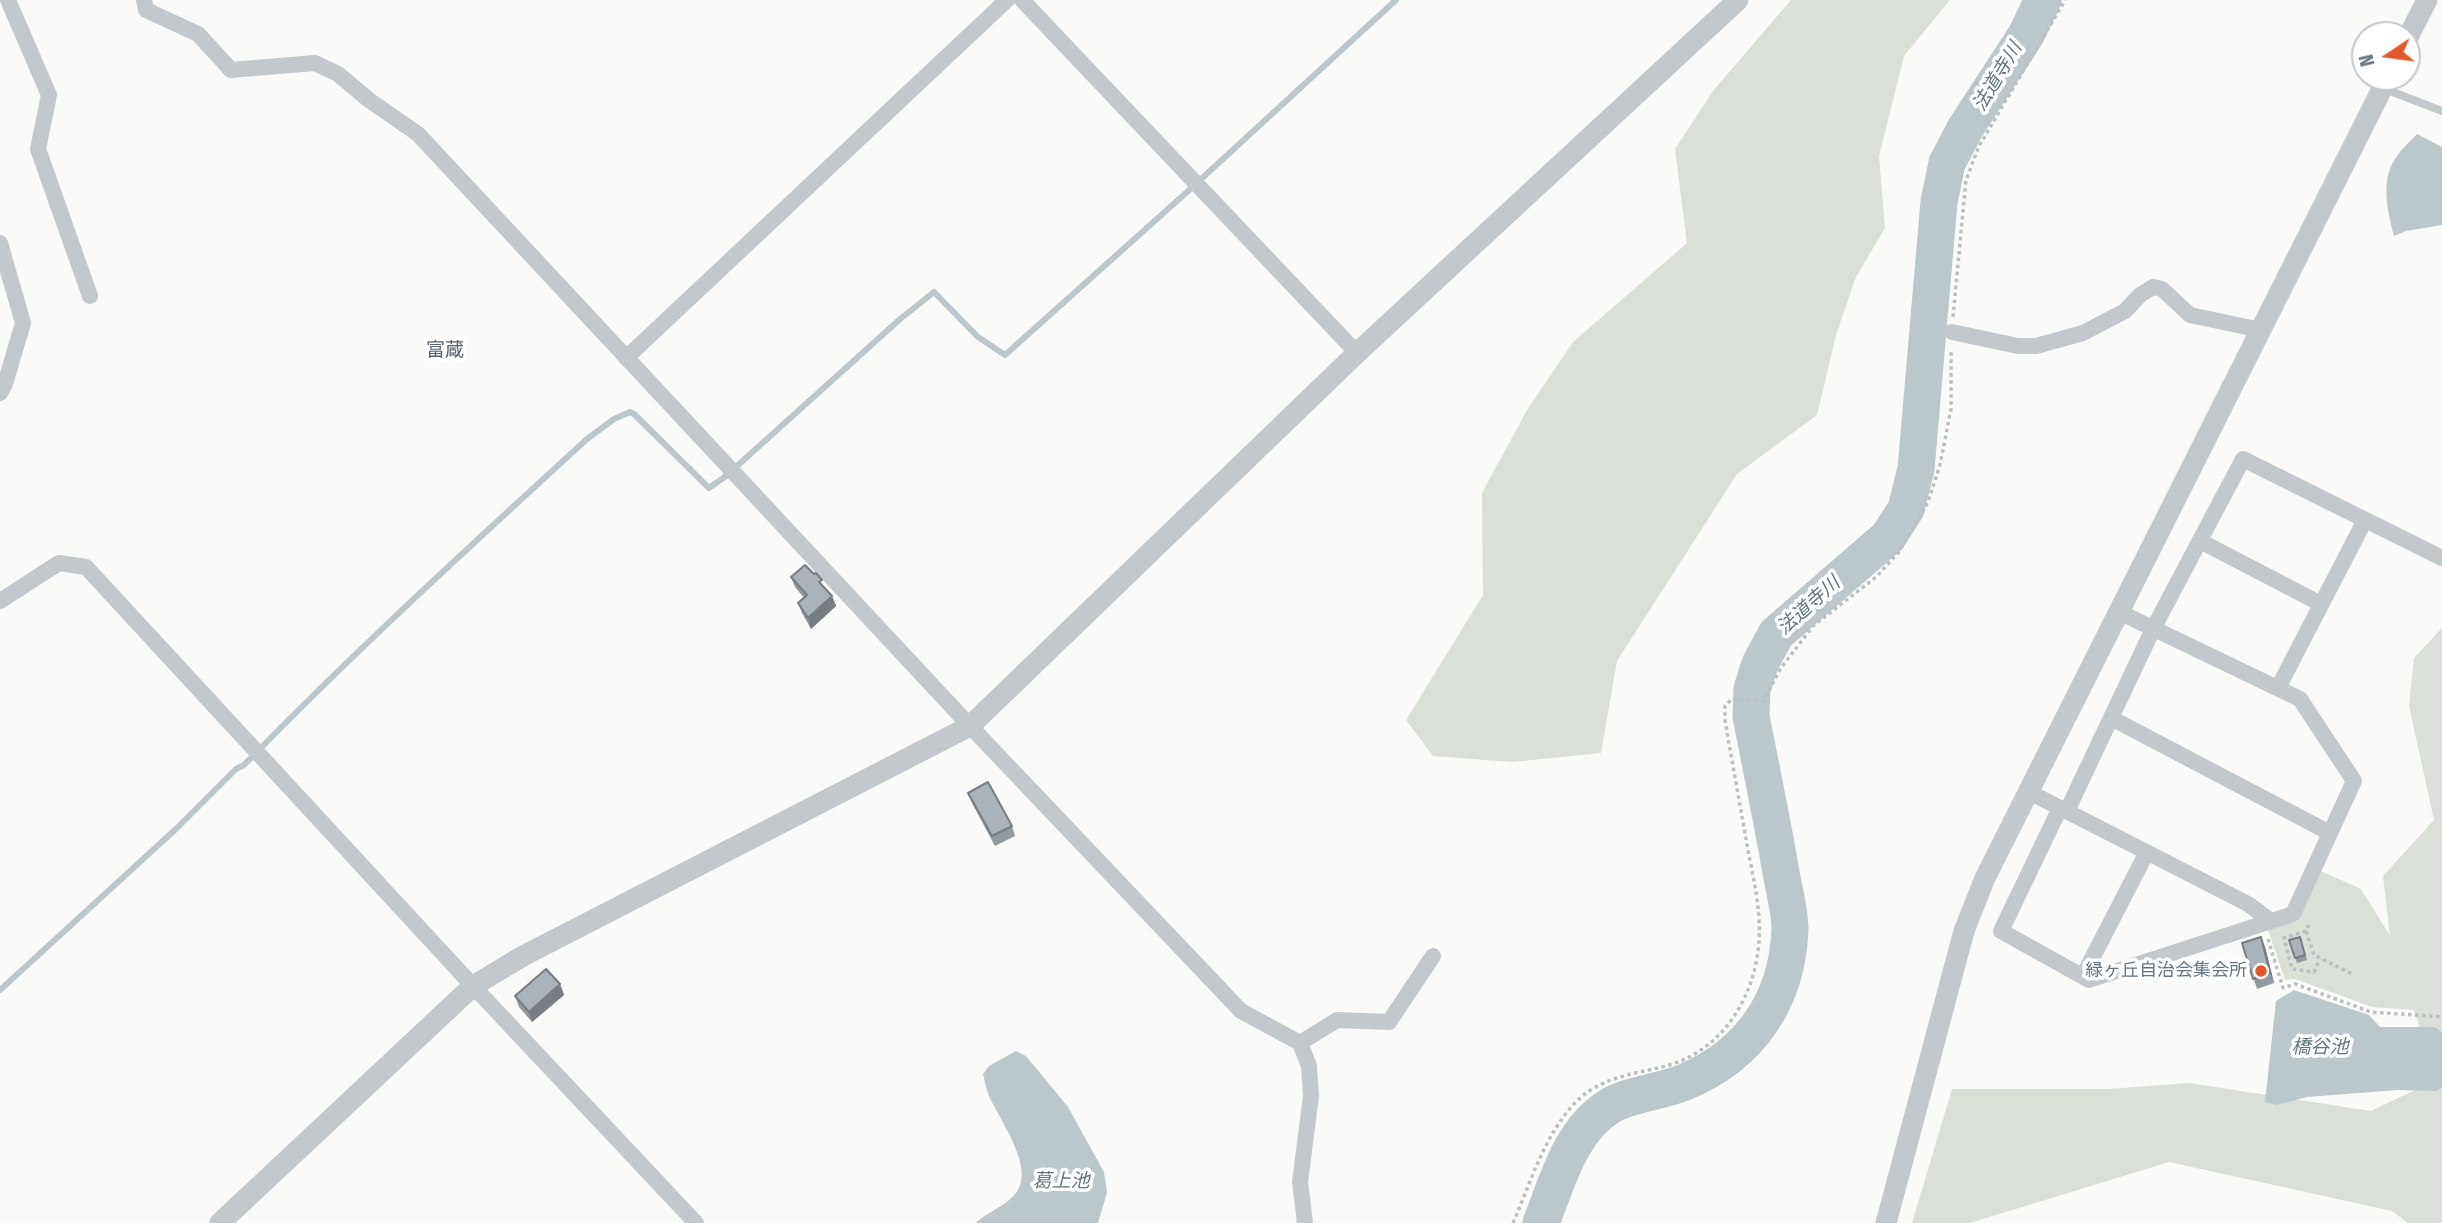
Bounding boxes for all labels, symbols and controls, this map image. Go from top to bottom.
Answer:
north arrow [2351,21,2421,91]
water label: 法道寺川 [1969,39,2027,115]
text: N [2355,52,2379,69]
district label: 富蔵 [426,340,464,362]
water label: 法道寺川 [1773,572,1845,640]
place label: 緑ヶ丘自治会集会所 [2085,960,2247,982]
marker: 緑ヶ丘自治会集会所 [2253,963,2269,979]
water label: 橋谷池 [2292,1037,2348,1059]
water label: 葛上池 [1033,1171,1089,1193]

